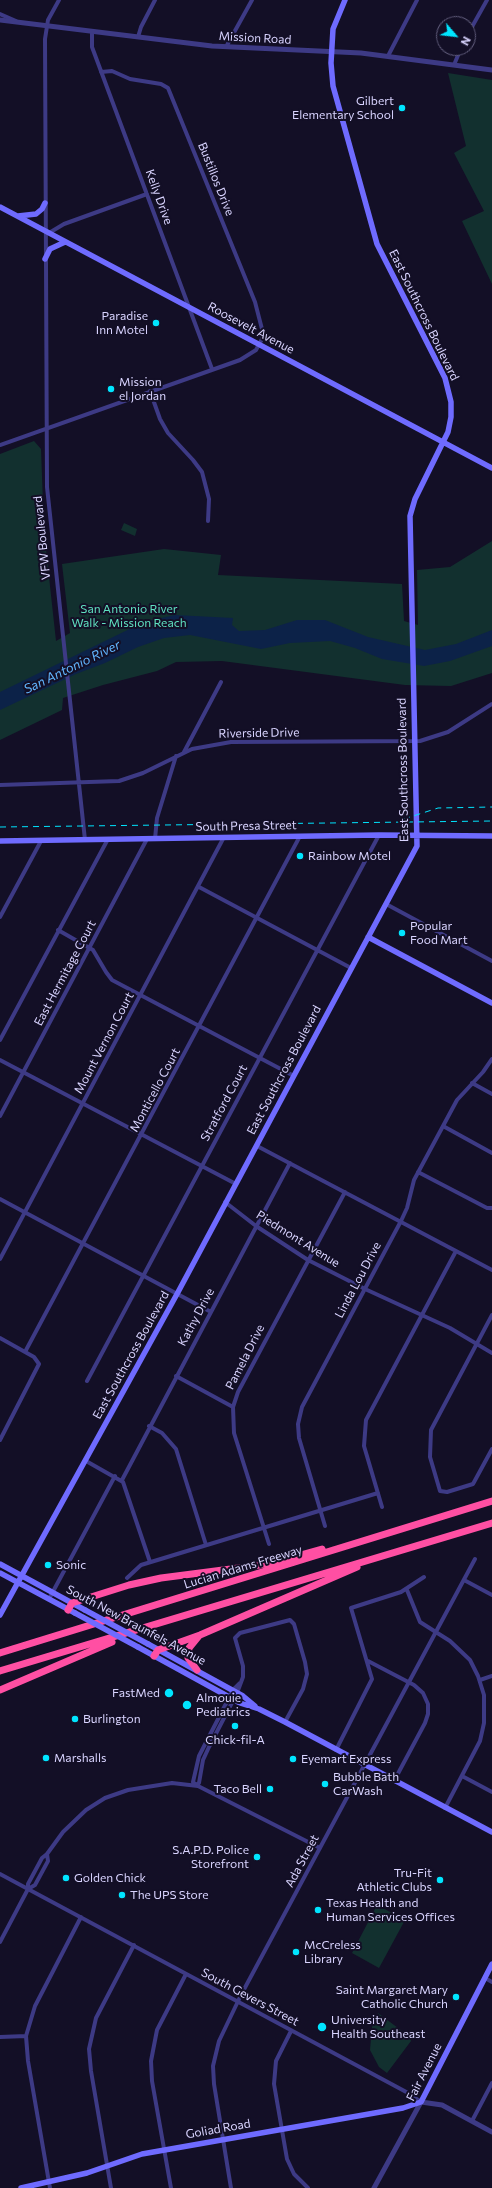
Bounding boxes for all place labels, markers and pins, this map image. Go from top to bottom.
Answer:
place label: Gilbert Elementary School [292,94,394,122]
marker: Gilbert Elementary School [397,103,407,113]
place label: Paradise Inn Motel [96,309,148,337]
marker: Paradise Inn Motel [151,318,161,328]
place label: Mission el Jordan [119,375,166,403]
marker: Mission el Jordan [106,384,116,394]
place label: Rainbow Motel [308,849,391,863]
marker: Rainbow Motel [295,851,305,861]
place label: Popular Food Mart [410,919,468,947]
marker: Popular Food Mart [397,928,407,938]
place label: Sonic [56,1558,86,1572]
marker: Sonic [43,1560,53,1570]
place label: FastMed [112,1686,160,1700]
marker: FastMed [163,1687,175,1699]
place label: Almouie Pediatrics [196,1691,250,1719]
marker: Almouie Pediatrics [181,1699,193,1711]
place label: Burlington [83,1712,141,1726]
marker: Burlington [70,1714,80,1724]
marker: Chick-fil-A [230,1721,240,1731]
place label: Chick-fil-A [205,1733,265,1747]
place label: Marshalls [54,1751,106,1765]
place label: Eyemart Express [301,1752,391,1766]
marker: Marshalls [41,1753,51,1763]
marker: Eyemart Express [288,1754,298,1764]
place label: Bubble Bath CarWash [333,1770,399,1798]
marker: Bubble Bath CarWash [320,1779,330,1789]
place label: Taco Bell [213,1782,262,1796]
marker: Taco Bell [265,1784,275,1794]
place label: S.A.P.D. Police Storefront [172,1843,249,1871]
marker: S.A.P.D. Police Storefront [252,1852,262,1862]
place label: Tru-Fit Athletic Clubs [356,1866,432,1894]
place label: Golden Chick [74,1871,146,1885]
marker: Golden Chick [61,1873,71,1883]
marker: Tru-Fit Athletic Clubs [435,1875,445,1885]
place label: The UPS Store [130,1888,209,1902]
marker: The UPS Store [117,1890,127,1900]
place label: Texas Health and Human Services Offices [326,1896,455,1924]
marker: Texas Health and Human Services Offices [313,1905,323,1915]
place label: McCreless Library [304,1938,361,1966]
marker: McCreless Library [291,1947,301,1957]
place label: Saint Margaret Mary Catholic Church [336,1983,448,2011]
marker: Saint Margaret Mary Catholic Church [451,1992,461,2002]
place label: University Health Southeast [331,2013,425,2041]
marker: University Health Southeast [316,2021,328,2033]

